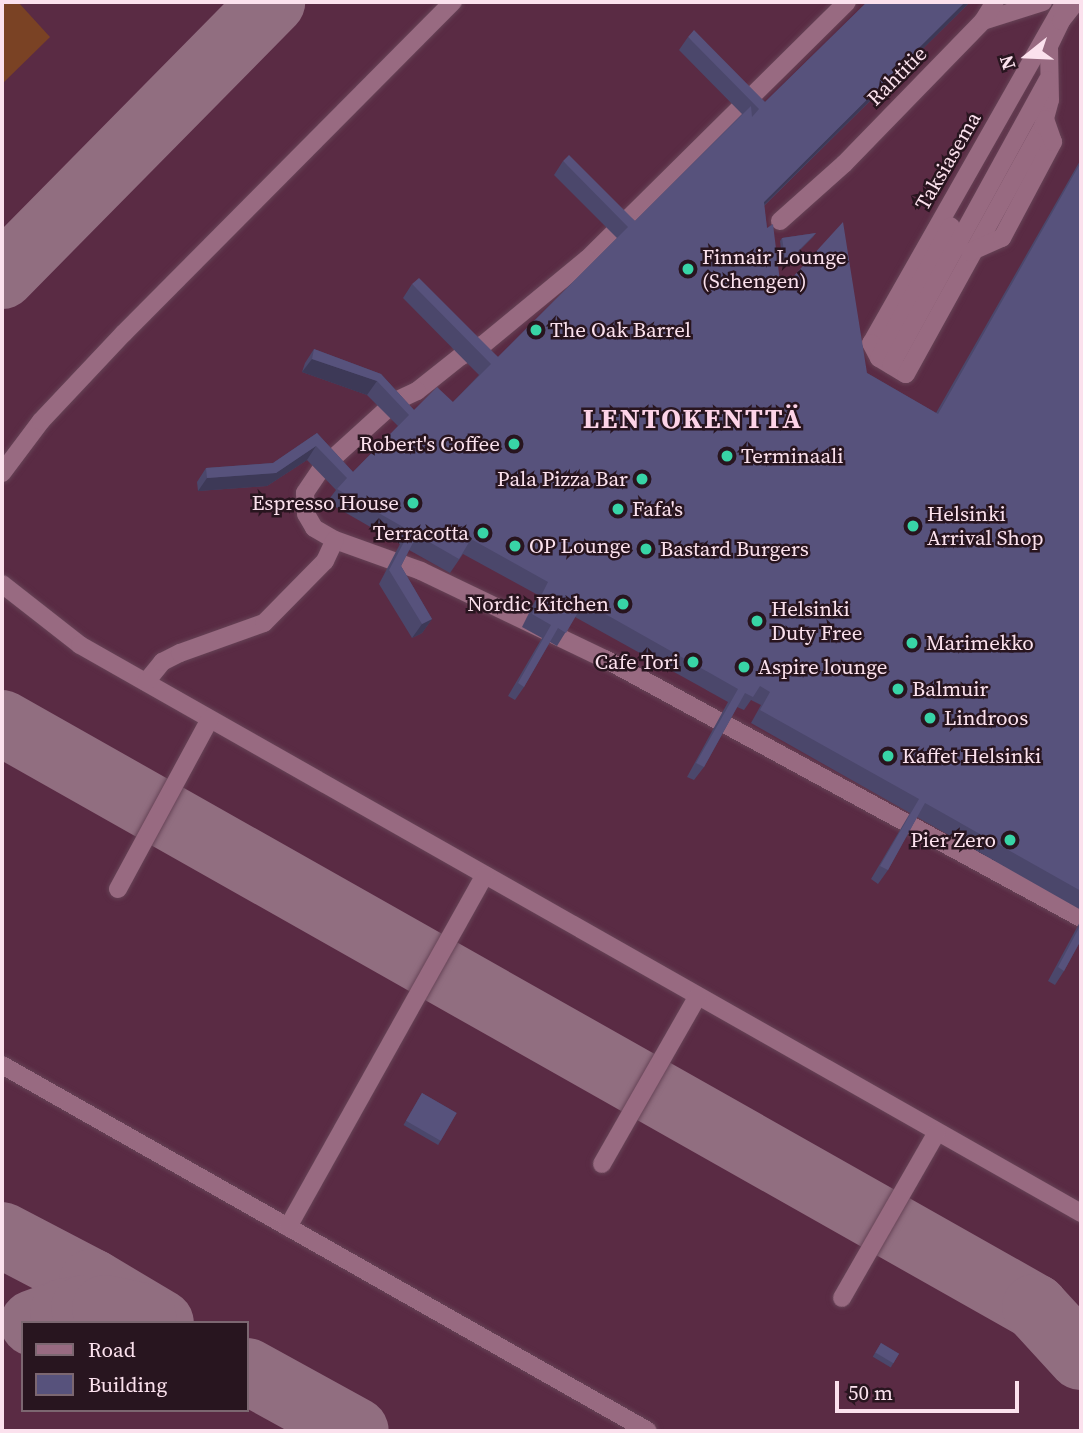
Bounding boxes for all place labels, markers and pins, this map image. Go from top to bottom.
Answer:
place label: Finnair Lounge (Schengen) [702,244,847,294]
marker: Finnair Lounge (Schengen) [680,261,696,277]
place label: The Oak Barrel [550,317,691,343]
marker: The Oak Barrel [528,322,544,338]
place label: Robert's Coffee [359,431,500,457]
marker: Robert's Coffee [506,436,522,452]
place label: Terminaali [741,443,844,469]
marker: Terminaali [719,448,735,464]
place label: Pala Pizza Bar [497,466,628,492]
marker: Pala Pizza Bar [634,471,650,487]
place label: Espresso House [252,490,399,516]
marker: Espresso House [405,495,421,511]
place label: Fafa's [632,496,683,522]
marker: Fafa's [610,501,626,517]
place label: Helsinki Arrival Shop [927,501,1043,551]
marker: Helsinki Arrival Shop [905,518,921,534]
place label: Terracotta [373,520,469,546]
marker: Terracotta [475,525,491,541]
place label: OP Lounge [529,533,631,559]
place label: Bastard Burgers [660,536,809,562]
marker: OP Lounge [507,538,523,554]
marker: Bastard Burgers [638,541,654,557]
place label: Nordic Kitchen [467,591,609,617]
marker: Nordic Kitchen [615,596,631,612]
place label: Helsinki Duty Free [771,596,862,646]
marker: Helsinki Duty Free [749,613,765,629]
place label: Marimekko [926,630,1034,656]
marker: Marimekko [904,635,920,651]
place label: Cafe Tori [594,649,679,675]
marker: Cafe Tori [685,654,701,670]
place label: Aspire lounge [758,654,888,680]
marker: Aspire lounge [736,659,752,675]
place label: Balmuir [912,676,988,702]
marker: Balmuir [890,681,906,697]
place label: Lindroos [944,705,1028,731]
marker: Lindroos [922,710,938,726]
place label: Kaffet Helsinki [902,743,1041,769]
marker: Kaffet Helsinki [880,748,896,764]
place label: Pier Zero [910,827,996,853]
marker: Pier Zero [1002,832,1018,848]

